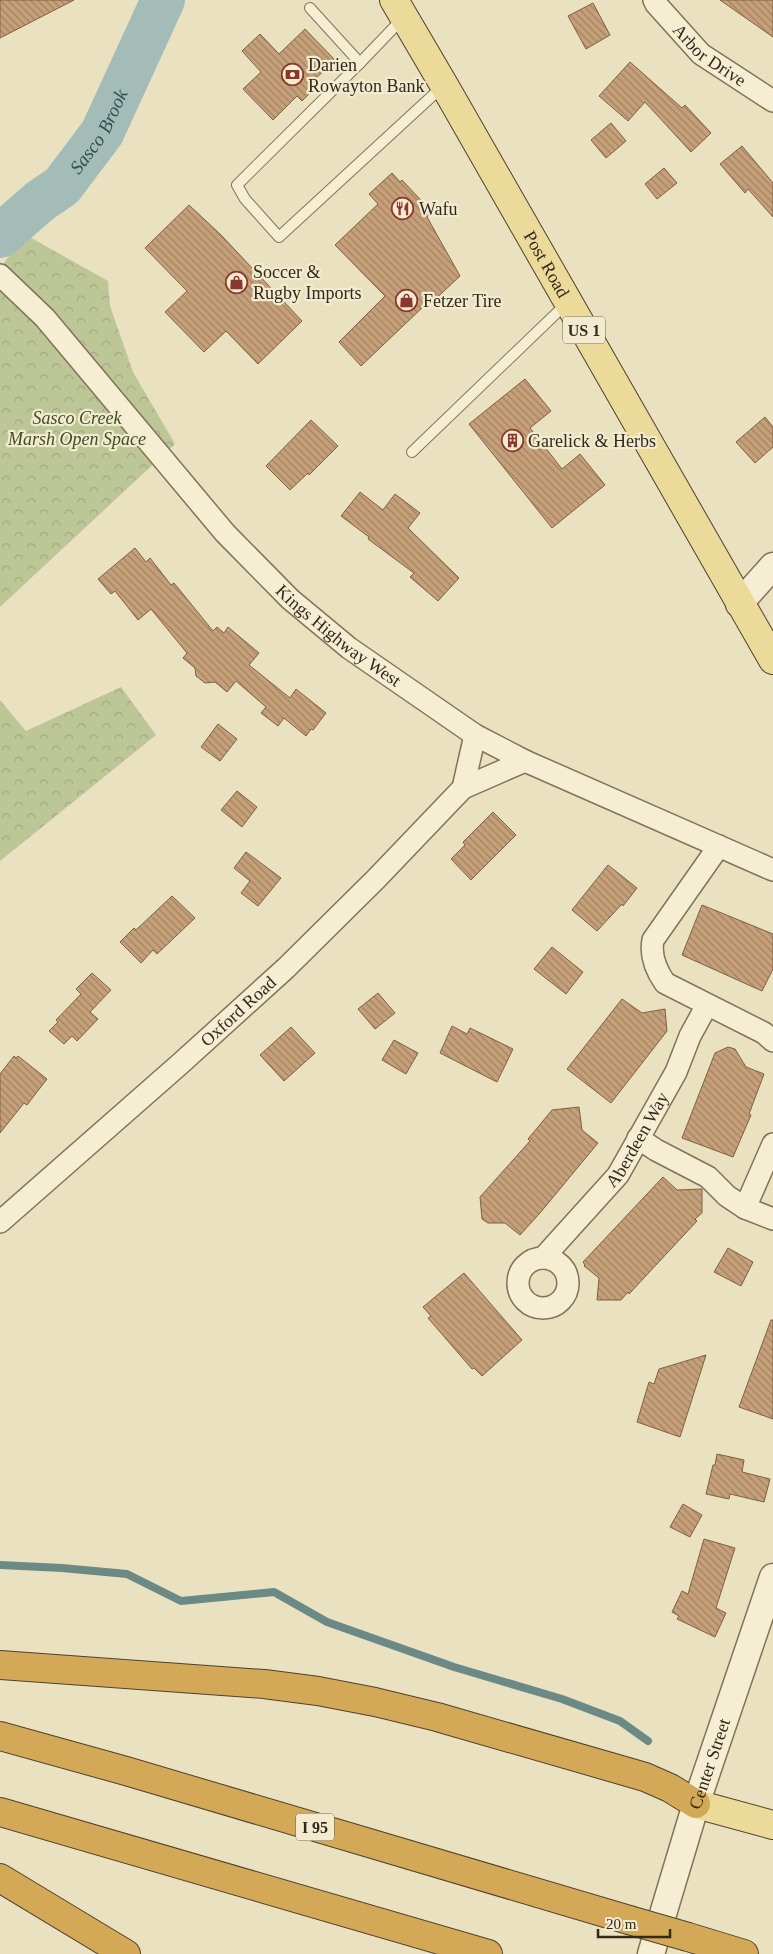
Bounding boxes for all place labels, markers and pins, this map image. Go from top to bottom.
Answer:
place label: Darien Rowayton Bank [308,55,425,96]
bank icon: Darien Rowayton Bank [280,63,304,87]
restaurant icon: Wafu [391,197,415,221]
place label: Wafu [419,199,458,219]
place label: Soccer & Rugby Imports [253,262,362,303]
shop icon: Soccer & Rugby Imports [225,270,249,294]
shop icon: Fetzer Tire [395,289,419,313]
place label: Fetzer Tire [423,291,502,311]
building icon: Garelick & Herbs [500,429,524,453]
place label: Garelick & Herbs [528,431,656,451]

